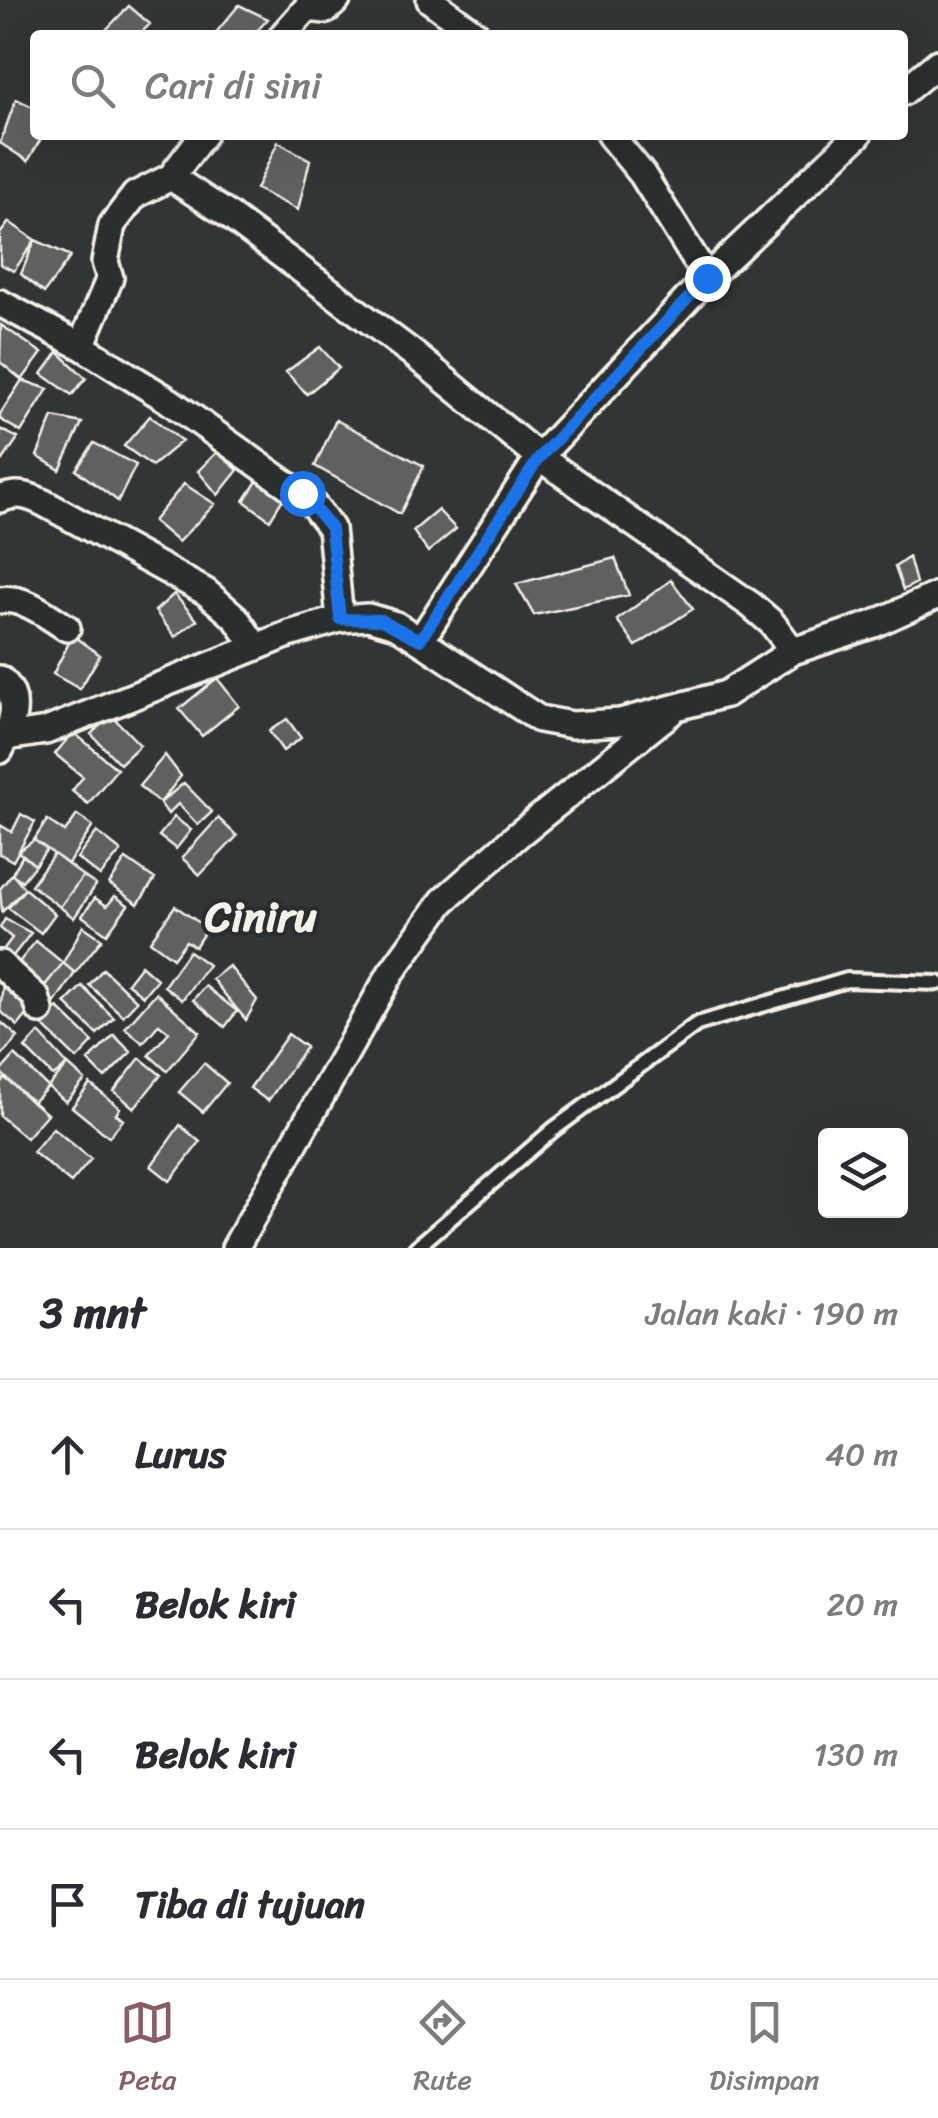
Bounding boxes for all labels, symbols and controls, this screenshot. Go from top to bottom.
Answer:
search box [30,30,908,140]
text: Cari di sini [145,52,321,119]
icon: search [65,58,120,113]
route end [685,256,731,302]
route start [280,471,326,517]
district label: Ciniru [204,880,317,954]
map controls [818,1128,908,1218]
button: layers [818,1128,908,1218]
text: 3 mnt [40,1276,146,1350]
text: Jalan kaki · 190 m [646,1285,898,1342]
text: Lurus [135,1421,226,1488]
text: 40 m [825,1426,898,1483]
icon: ahead [40,1427,95,1482]
text: Belok kiri [135,1571,295,1638]
text: 20 m [826,1576,898,1633]
icon: left [40,1577,95,1632]
text: Belok kiri [135,1721,295,1788]
text: 130 m [814,1726,898,1783]
icon: left [40,1727,95,1782]
text: Tiba di tujuan [135,1871,365,1938]
icon: arrive [40,1877,95,1932]
tab: Peta [119,1995,176,2104]
tab: Rute [413,1995,472,2104]
tab: Disimpan [709,1995,819,2104]

